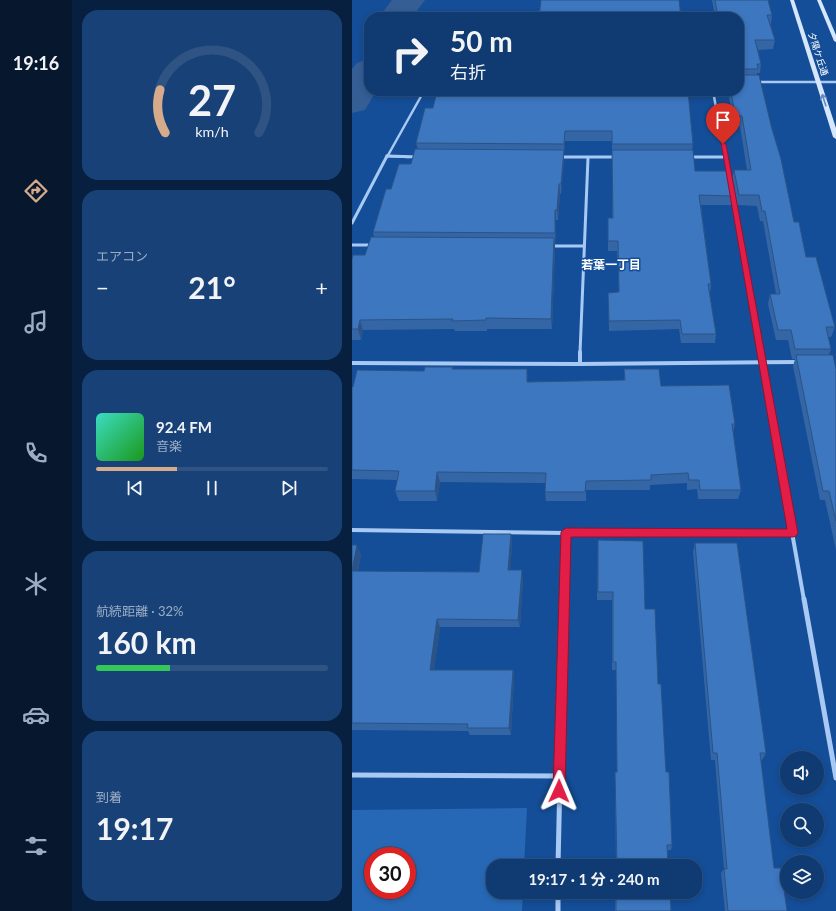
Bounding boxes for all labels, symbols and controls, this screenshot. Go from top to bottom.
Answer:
text: 50 m [450,24,513,58]
icon: right [384,28,436,80]
street label: 夕陽ケ丘通 [806,31,831,77]
text: 19:16 [13,52,59,74]
text: 右折 [450,61,486,83]
text: 27 [188,75,236,125]
one-way arrow [820,93,827,106]
pin [706,103,740,144]
icon: arrive [712,109,734,131]
text: km/h [195,123,229,140]
icon: directions [22,177,50,205]
text: エアコン [96,248,148,264]
district label: 若葉一丁目 [581,257,641,272]
text: 21° [188,269,236,305]
text: − [96,274,109,301]
text: + [315,274,328,301]
icon: music [22,308,50,336]
text: 92.4 FM [156,418,212,436]
text: 音楽 [156,438,182,454]
icon: phone [22,439,50,467]
icon: previous [124,477,146,499]
icon: pause [201,477,223,499]
icon: next [278,477,300,499]
icon: climate [22,570,50,598]
text: 航続距離 · 32% [96,603,184,619]
text: 160 km [96,624,197,660]
icon: car [22,701,50,729]
map controls [780,751,824,899]
button: sound [780,751,824,795]
position arrow [538,770,580,812]
text: 到着 [96,789,122,805]
button: search [780,803,824,847]
text: 19:17 [96,810,173,846]
icon: filters [22,832,50,860]
speed limit sign: 30 [364,847,416,899]
button: layers [780,855,824,899]
text: 19:17 · 1 分 · 240 m [528,870,660,888]

